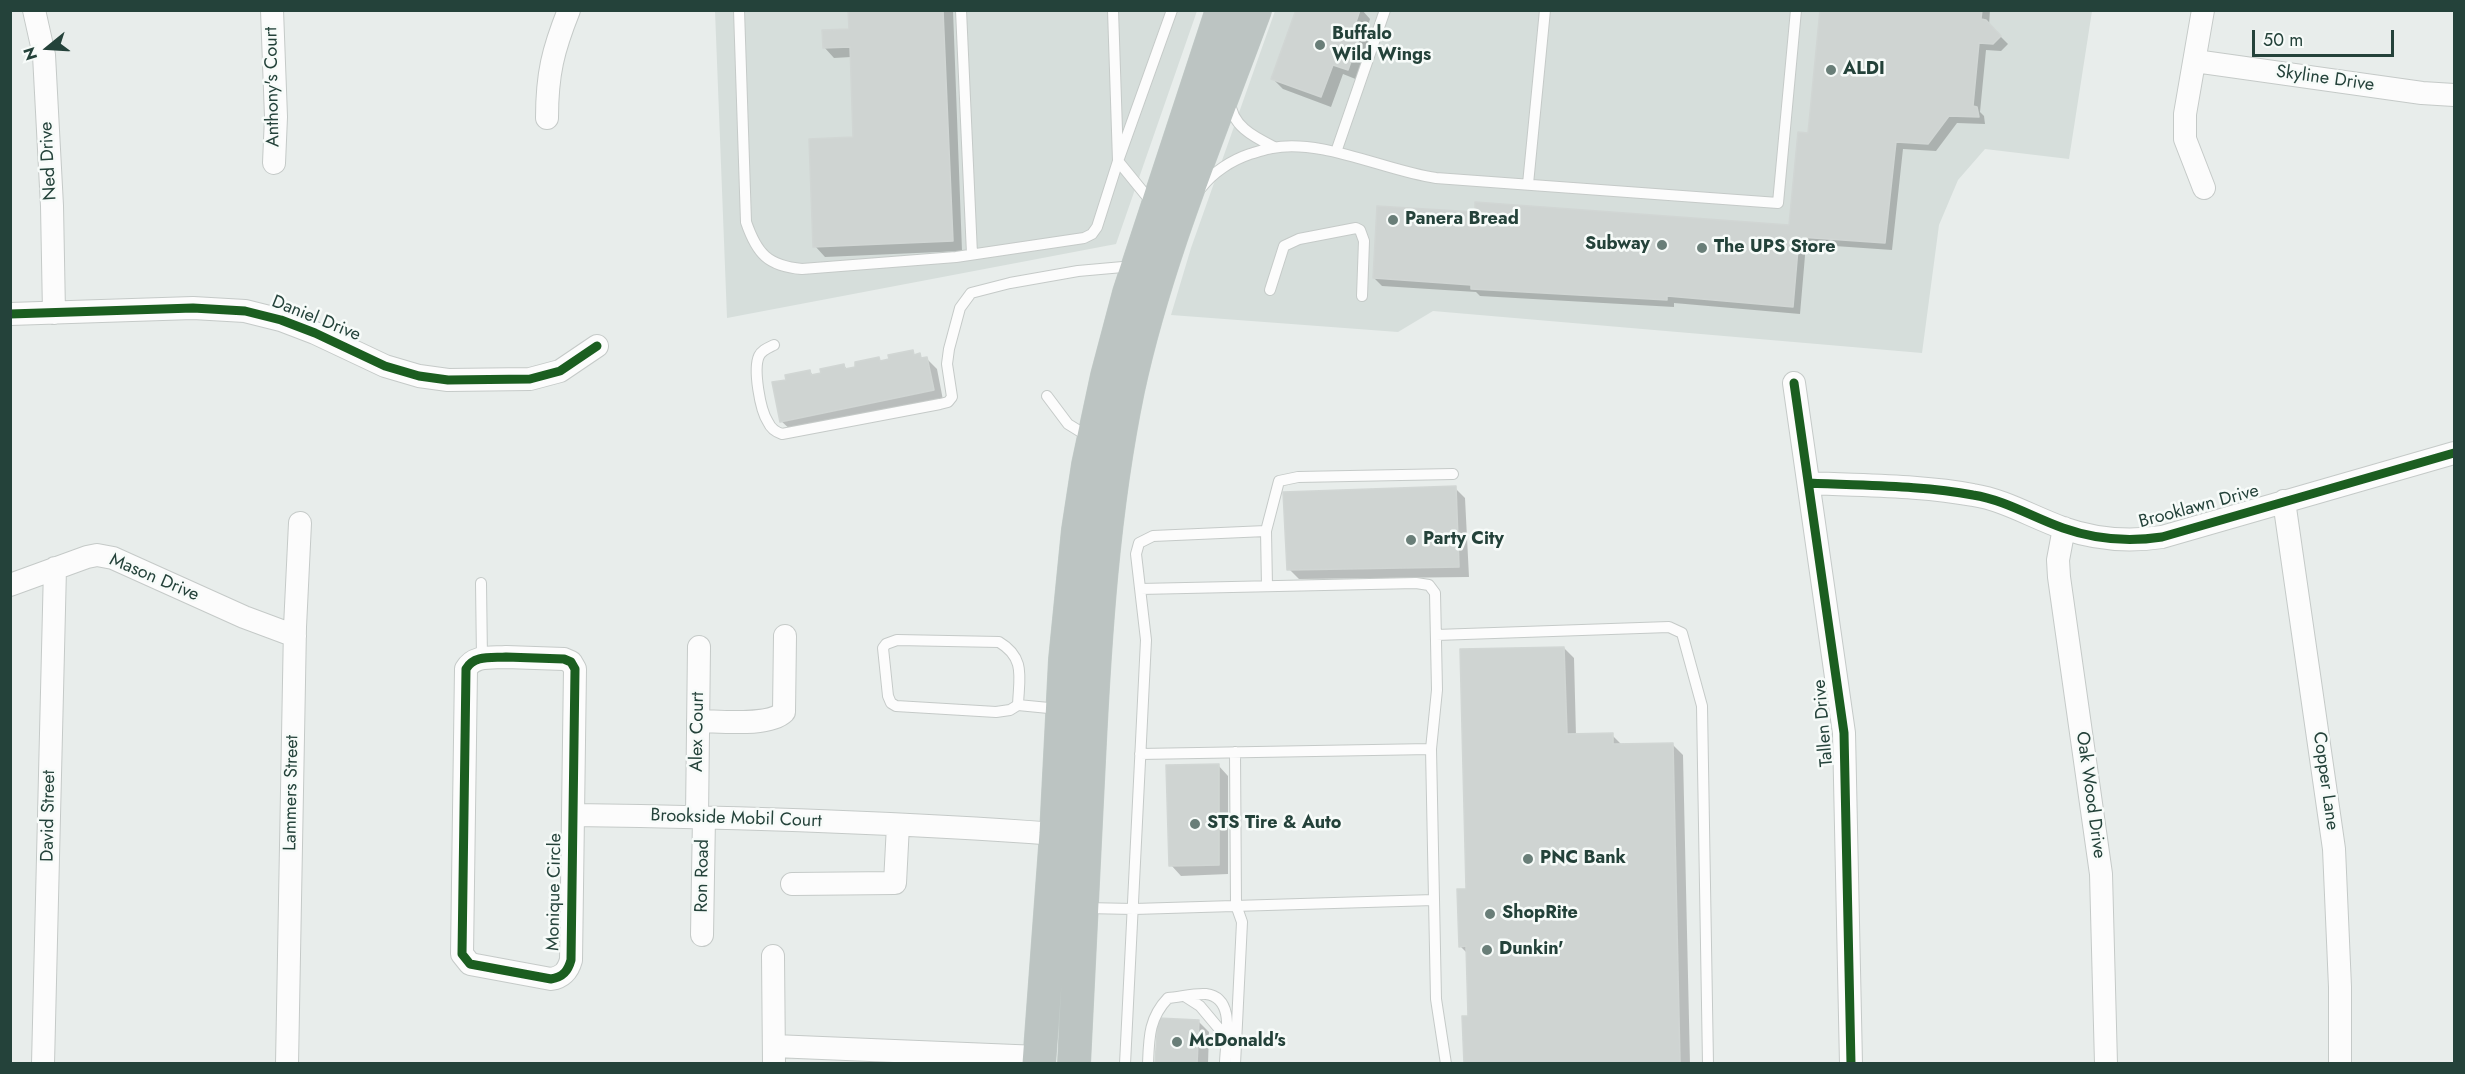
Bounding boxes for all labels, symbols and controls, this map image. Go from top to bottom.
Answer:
north arrow [18,18,78,78]
scale bar [2255,18,2398,56]
place label: Buffalo Wild Wings [1332,24,1431,66]
street label: Anthony's Court [261,27,285,147]
text: 50 m [2263,27,2303,53]
marker: Buffalo Wild Wings [1313,38,1327,52]
text: N [18,44,43,63]
place label: ALDI [1843,59,1885,81]
street label: Skyline Drive [2275,61,2375,97]
marker: ALDI [1824,63,1838,77]
street label: Ned Drive [36,121,62,201]
place label: Panera Bread [1405,209,1519,231]
marker: Panera Bread [1386,213,1400,227]
place label: Subway [1585,234,1650,256]
place label: The UPS Store [1714,237,1836,259]
marker: Subway [1655,238,1669,252]
marker: The UPS Store [1695,241,1709,255]
street label: Daniel Drive [268,291,364,347]
street label: Brooklawn Drive [2137,481,2261,533]
place label: Party City [1423,529,1504,551]
marker: Party City [1404,533,1418,547]
street label: Mason Drive [106,549,202,607]
street label: Tallen Drive [1809,678,1839,768]
street label: Alex Court [687,692,709,772]
street label: Oak Wood Drive [2070,730,2110,860]
street label: Copper Lane [2307,730,2343,832]
street label: Lammers Street [280,735,304,851]
street label: David Street [37,770,61,862]
street label: Brookside Mobil Court [650,805,822,833]
place label: STS Tire & Auto [1207,813,1341,835]
marker: STS Tire & Auto [1188,817,1202,831]
street label: Monique Circle [543,833,567,951]
street label: Ron Road [692,839,714,913]
place label: PNC Bank [1540,848,1626,870]
marker: PNC Bank [1521,852,1535,866]
place label: ShopRite [1502,903,1578,925]
marker: ShopRite [1483,907,1497,921]
place label: Dunkin' [1499,939,1564,961]
marker: Dunkin' [1480,943,1494,957]
place label: McDonald's [1189,1031,1286,1053]
marker: McDonald's [1170,1035,1184,1049]

